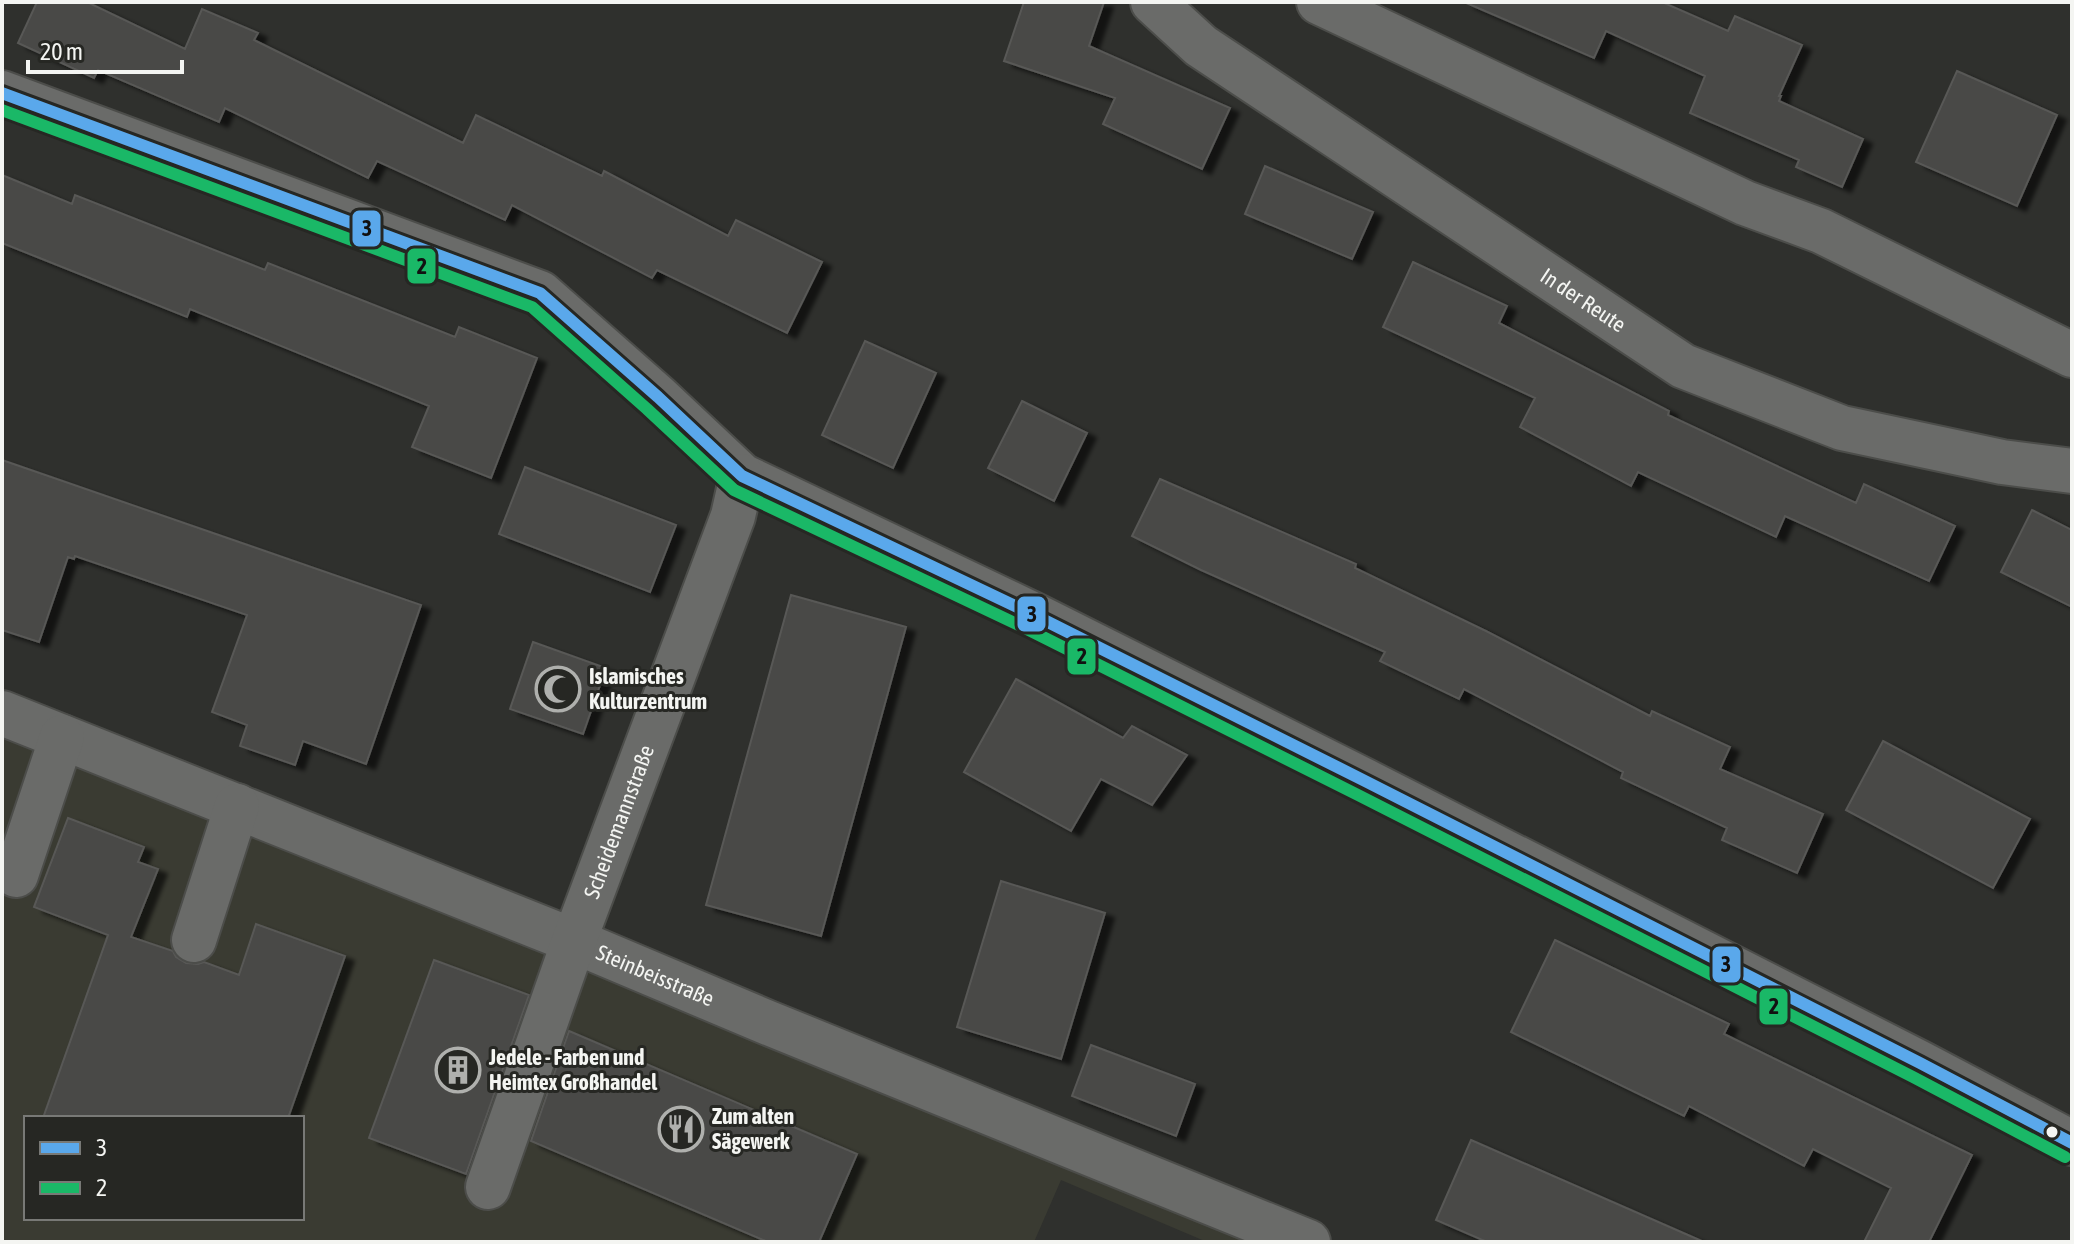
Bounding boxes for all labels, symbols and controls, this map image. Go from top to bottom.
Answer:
scale bar [28,24,182,74]
text: 20 m [40,38,83,65]
line badge: 3 [351,209,382,248]
text: 3 [362,215,372,241]
line badge: 2 [406,247,437,285]
text: 2 [417,253,427,279]
street label: In der Reute [1536,262,1631,337]
line badge: 3 [1016,595,1047,633]
text: 3 [1027,601,1037,627]
line badge: 2 [1066,637,1097,676]
text: 2 [1077,643,1087,669]
place label: Islamisches Kulturzentrum [589,663,707,714]
mosque icon: Islamisches Kulturzentrum [534,665,582,713]
street label: Scheidemannstraße [578,741,659,902]
street label: Steinbeisstraße [593,939,718,1012]
line badge: 3 [1711,945,1742,984]
text: 3 [1721,951,1731,977]
line badge: 2 [1758,987,1789,1026]
text: 2 [1769,993,1779,1019]
place label: Jedele - Farben und Heimtex Großhandel [488,1044,658,1095]
building icon: Jedele - Farben und Heimtex Großhandel [434,1046,482,1094]
place label: Zum alten Sägewerk [712,1103,794,1154]
restaurant icon: Zum alten Sägewerk [657,1105,705,1153]
legend [24,1116,304,1220]
unlabelled marker [2044,1124,2060,1140]
text: 3 [96,1134,107,1161]
text: 2 [96,1174,107,1201]

